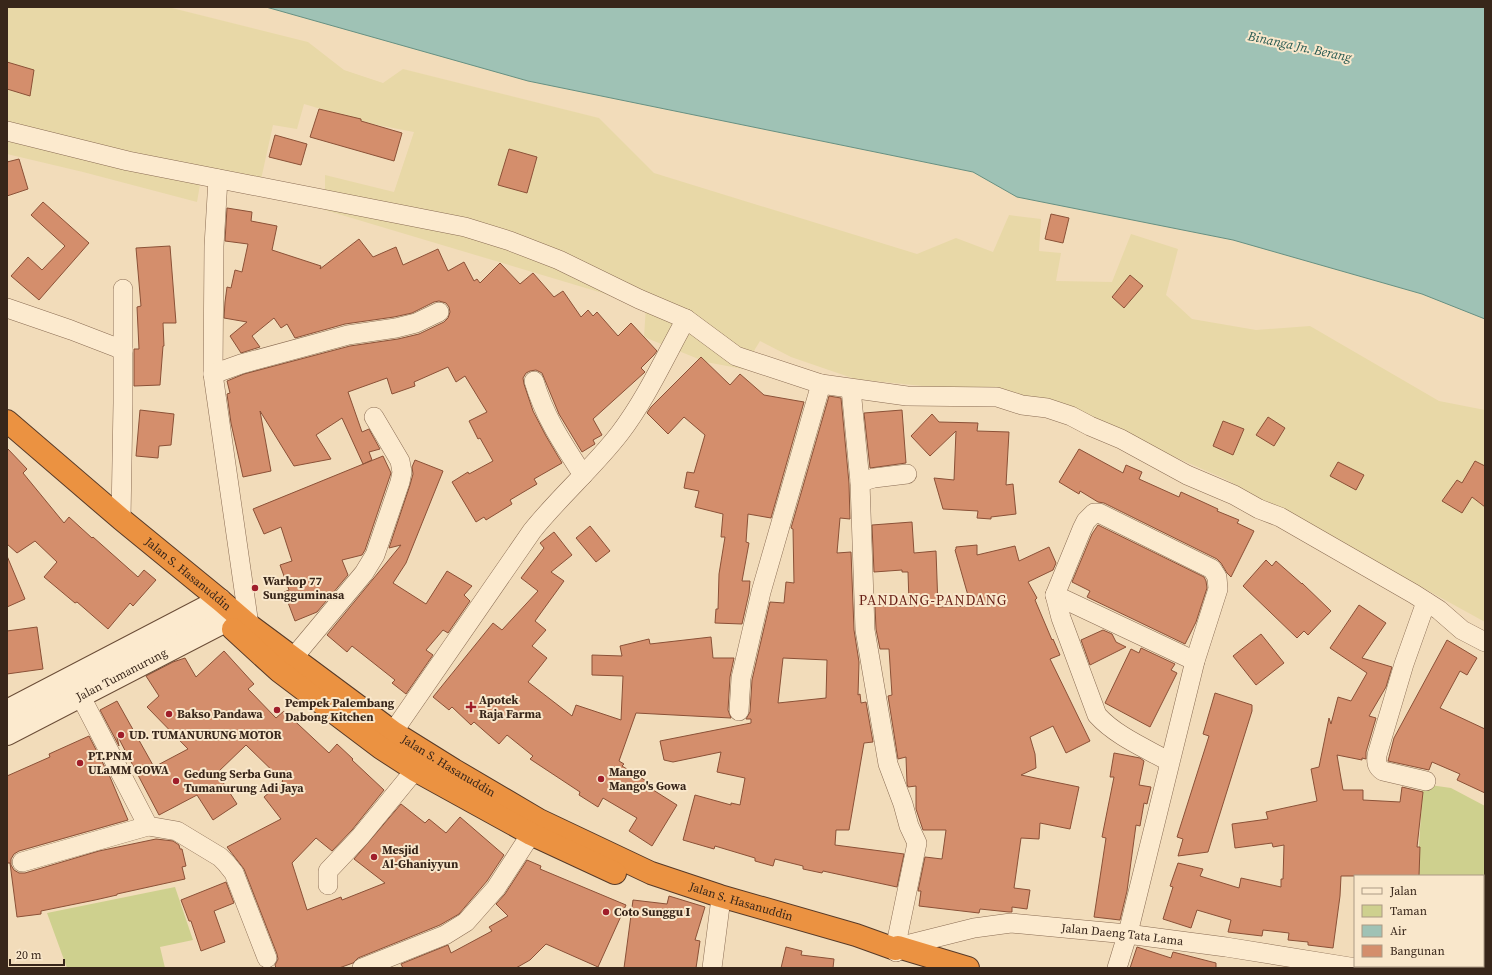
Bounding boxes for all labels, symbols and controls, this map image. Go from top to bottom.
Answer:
water label: Binanga Jn. Berang [1245,27,1354,66]
street label: Jalan S. Hasanuddin [141,533,235,614]
place label: Warkop 77 Sungguminasa [263,573,345,603]
marker: Warkop 77 Sungguminasa [250,583,260,593]
district label: PANDANG-PANDANG [859,590,1007,610]
street label: Jalan Tumanurung [72,645,170,705]
place label: Apotek Raja Farma [479,692,542,722]
place label: Pempek Palembang Dabong Kitchen [285,695,395,725]
marker: Apotek Raja Farma [466,702,476,712]
marker: Pempek Palembang Dabong Kitchen [272,705,282,715]
place label: Bakso Pandawa [177,706,263,722]
marker: Bakso Pandawa [164,709,174,719]
place label: UD. TUMANURUNG MOTOR [129,727,283,743]
marker: UD. TUMANURUNG MOTOR [116,730,126,740]
street label: Jalan S. Hasanuddin [398,731,498,801]
place label: PT.PNM ULaMM GOWA [88,748,169,778]
marker: PT.PNM ULaMM GOWA [75,758,85,768]
place label: Mango Mango's Gowa [609,764,687,794]
place label: Gedung Serba Guna Tumanurung Adi Jaya [184,766,304,796]
marker: Mango Mango's Gowa [596,774,606,784]
marker: Gedung Serba Guna Tumanurung Adi Jaya [171,776,181,786]
place label: Mesjid Al-Ghaniyyun [382,842,459,872]
marker: Mesjid Al-Ghaniyyun [369,852,379,862]
legend [1354,875,1484,967]
street label: Jalan S. Hasanuddin [686,878,795,925]
text: Jalan [1389,883,1417,899]
text: Taman [1390,903,1427,919]
place label: Coto Sunggu I [614,904,691,920]
marker: Coto Sunggu I [601,907,611,917]
street label: Jalan Daeng Tata Lama [1060,920,1185,949]
text: Air [1390,923,1407,939]
scale bar [10,941,64,967]
text: Bangunan [1390,943,1445,959]
text: 20 m [16,947,42,963]

